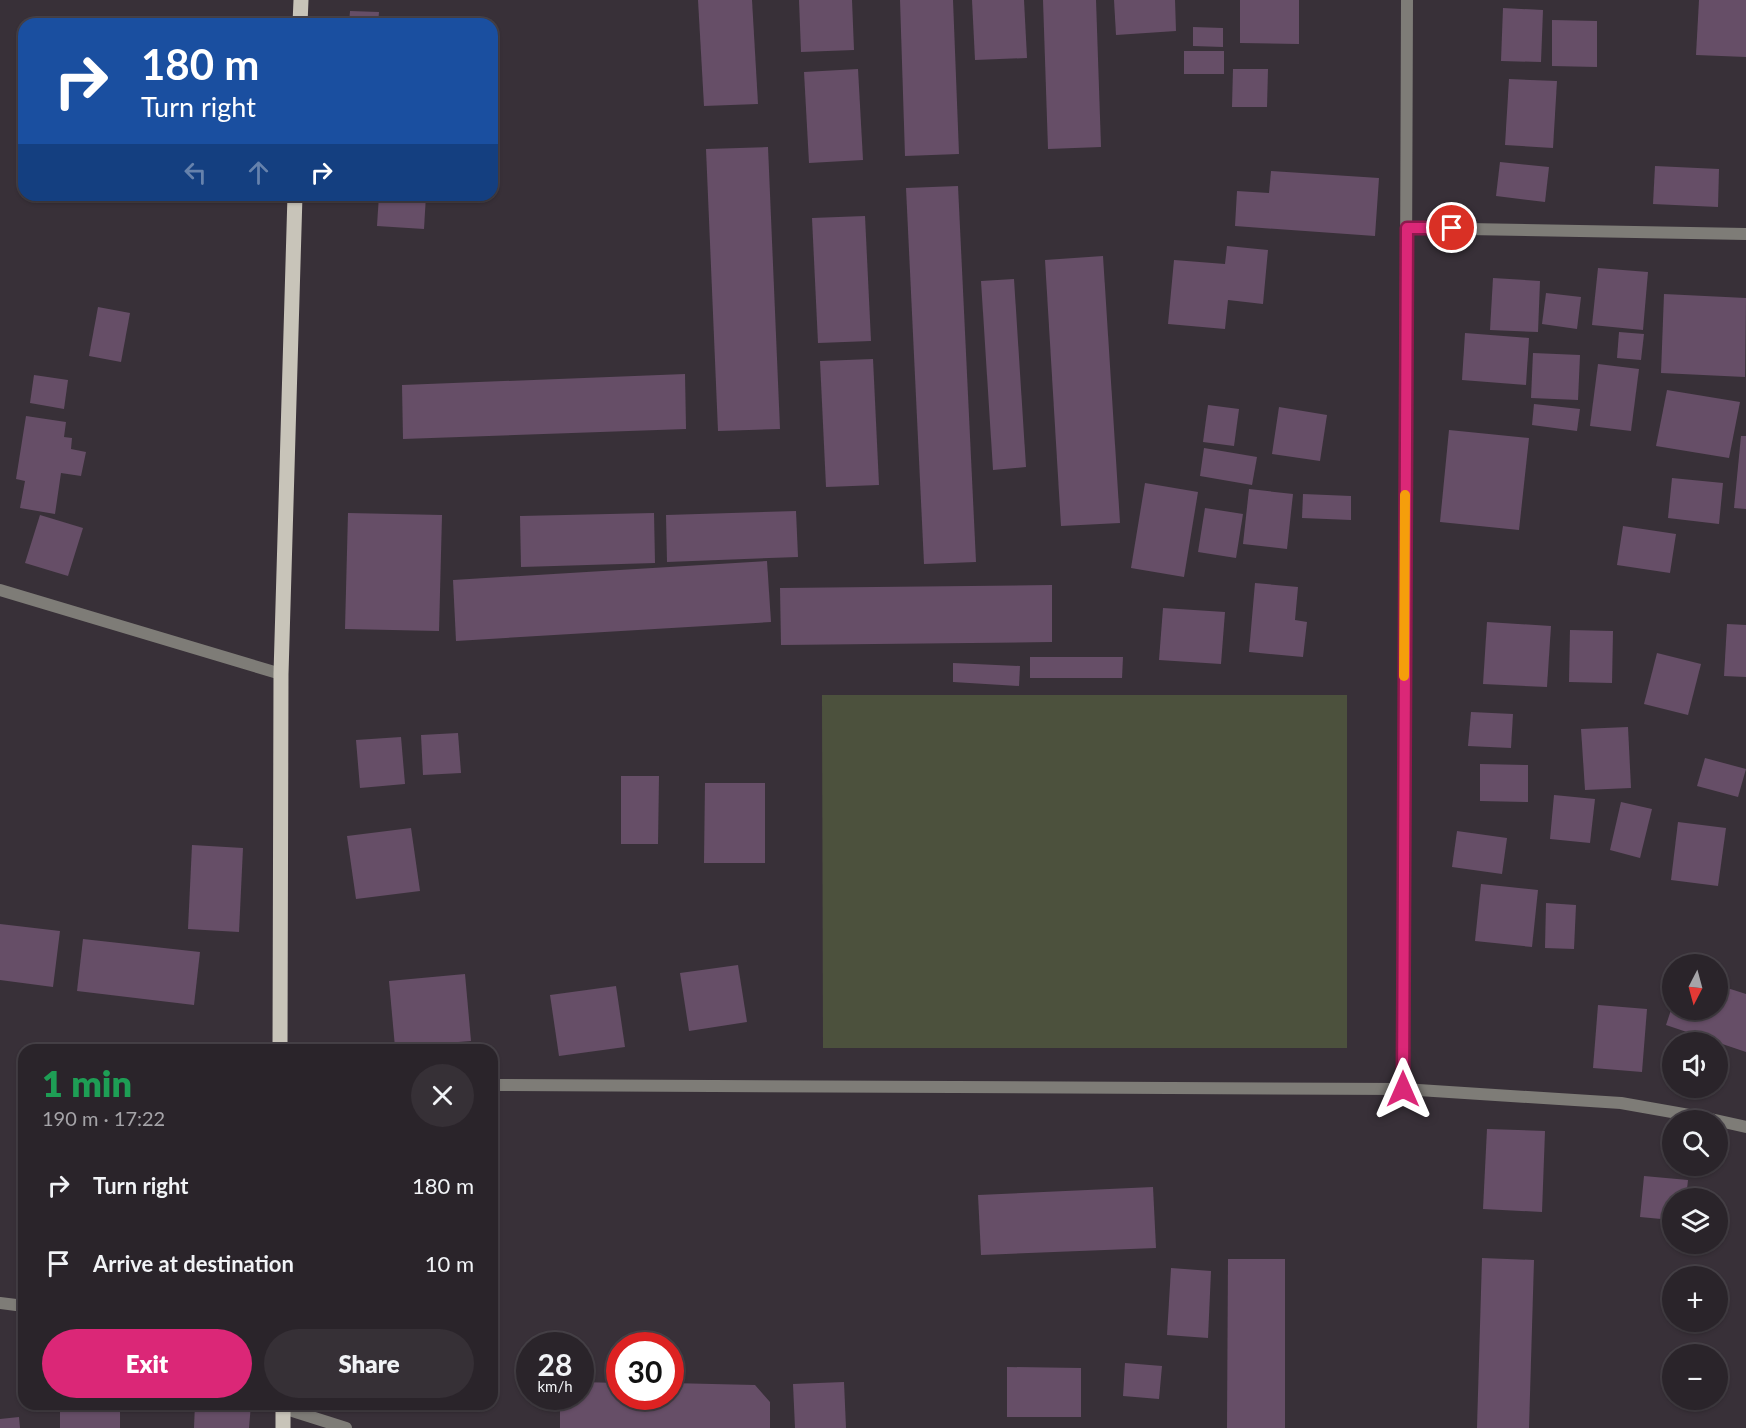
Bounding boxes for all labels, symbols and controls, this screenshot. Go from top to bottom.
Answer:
text: 180 m [141,39,259,89]
icon: right [42,42,120,120]
text: Turn right [141,90,256,123]
icon: left [179,156,212,189]
icon: ahead [242,156,275,189]
icon: right [305,156,338,189]
pin [1426,202,1477,253]
icon: arrive [1435,211,1468,244]
north arrow [1662,954,1728,1020]
map controls [1662,954,1728,1410]
button: sound [1662,1032,1728,1098]
position arrow [1371,1057,1435,1121]
text: 1 min [42,1061,132,1105]
button: close [411,1064,474,1127]
text: 190 m · 17:22 [42,1106,165,1130]
button: search [1662,1110,1728,1176]
icon: right [42,1169,75,1202]
text: Turn right [93,1172,188,1199]
text: 180 m [412,1172,474,1199]
button: layers [1662,1188,1728,1254]
icon: arrive [42,1247,75,1280]
text: Arrive at destination [93,1250,294,1277]
text: 10 m [425,1250,474,1277]
button: + [1662,1266,1728,1332]
button: Exit [42,1329,252,1398]
button: Share [264,1329,474,1398]
speed limit sign: 30 [606,1332,684,1410]
button: − [1662,1344,1728,1410]
text: 28 [538,1346,572,1382]
text: km/h [537,1377,573,1395]

